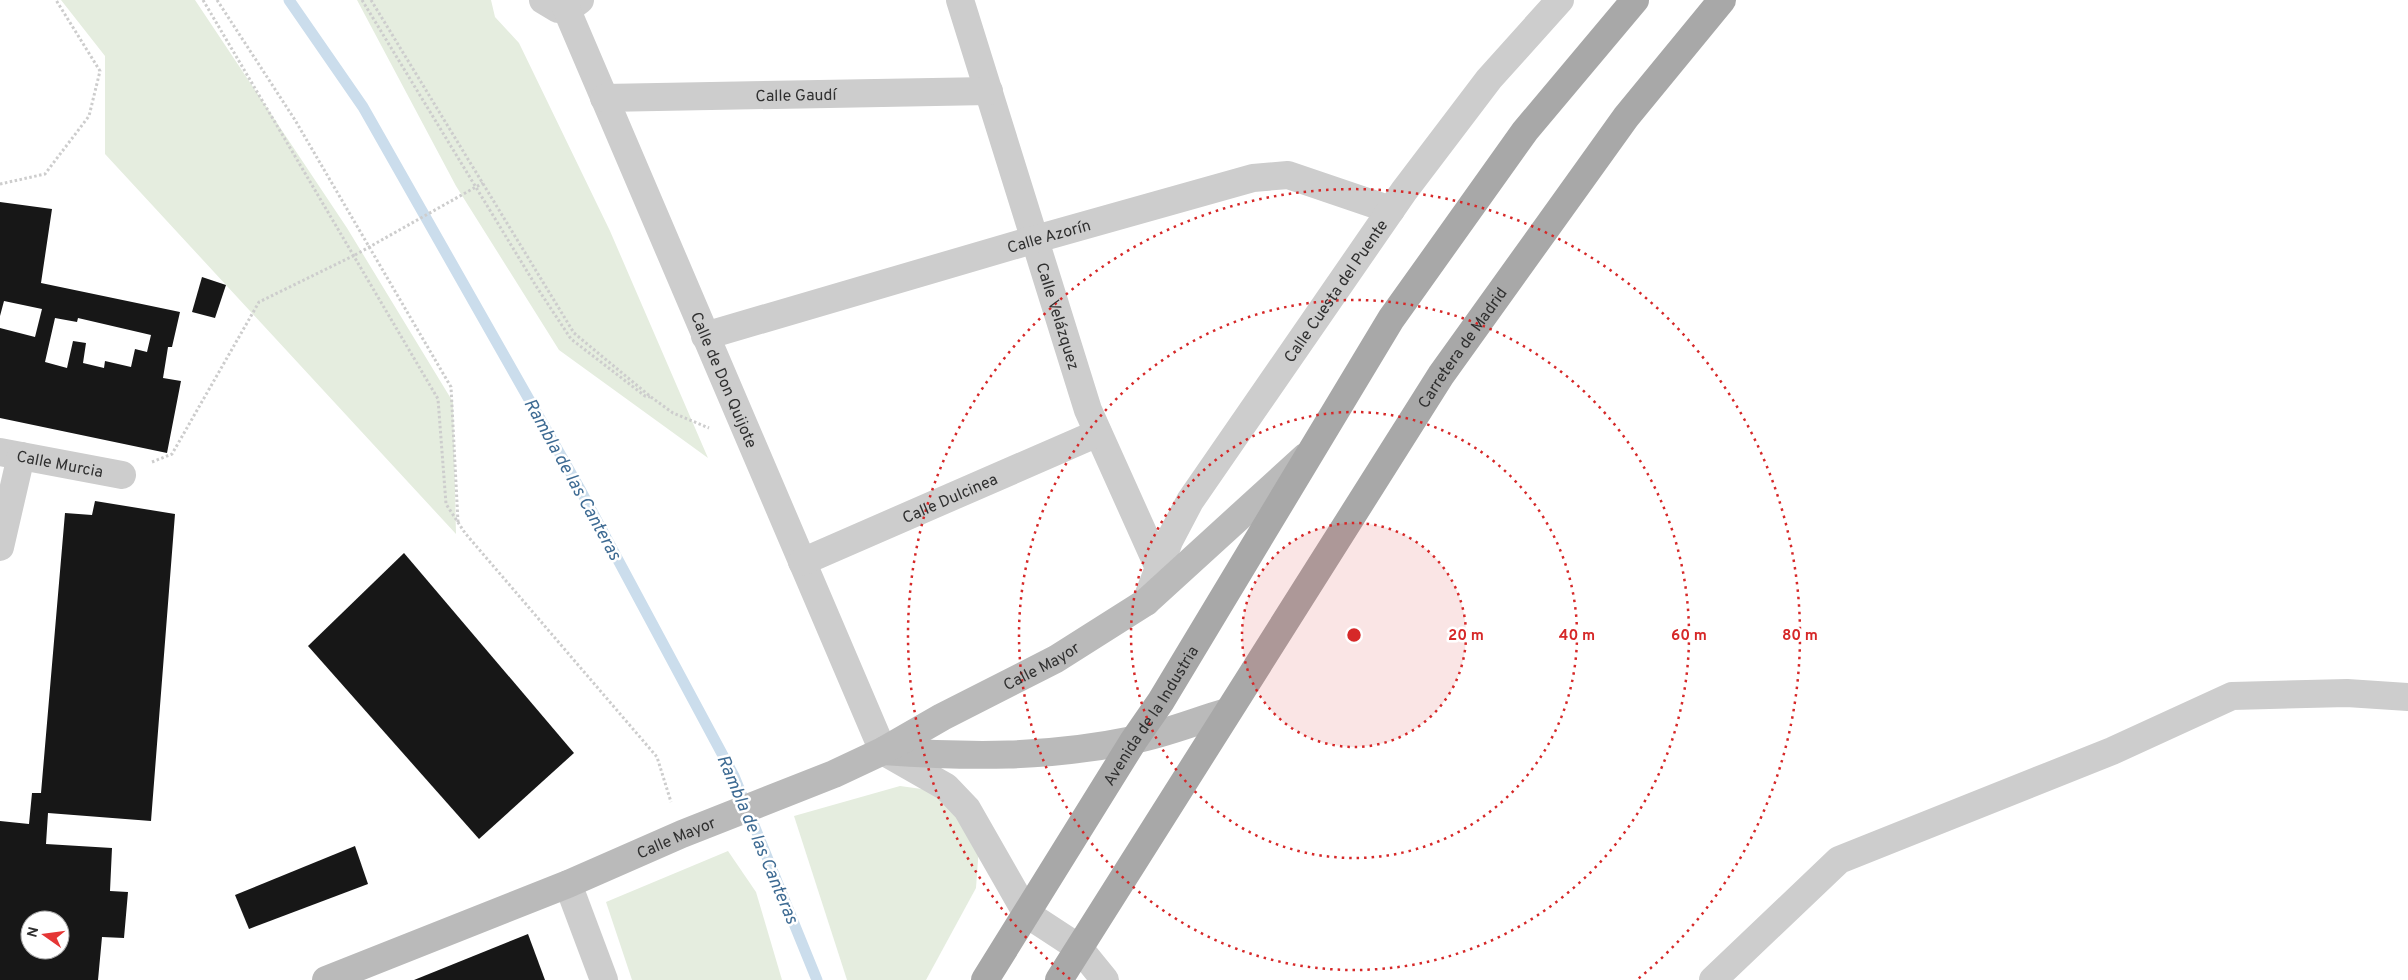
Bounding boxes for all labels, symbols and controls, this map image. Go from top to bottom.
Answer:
street label: Calle Gaudí [755,86,839,107]
street label: Calle Azorín [1005,216,1093,259]
street label: Calle Cuesta del Puente [1281,216,1393,367]
street label: Calle Velázquez [1031,260,1083,373]
street label: Carretera de Madrid [1415,284,1512,413]
street label: Calle de Don Quijote [685,309,761,451]
water label: Rambla de las Canteras [518,395,626,566]
street label: Calle Murcia [15,447,105,483]
street label: Calle Dulcinea [900,470,1001,529]
centre of rings [1345,626,1363,644]
text: 20 m [1448,627,1484,646]
text: 40 m [1559,627,1595,646]
text: 60 m [1671,627,1707,646]
text: 80 m [1782,627,1818,646]
street label: Calle Mayor [1000,639,1084,696]
street label: Avenida de la Industria [1100,643,1204,790]
water label: Rambla de las Canteras [711,751,803,929]
street label: Calle Mayor [634,814,719,865]
north arrow [20,910,70,960]
text: N [24,925,43,939]

